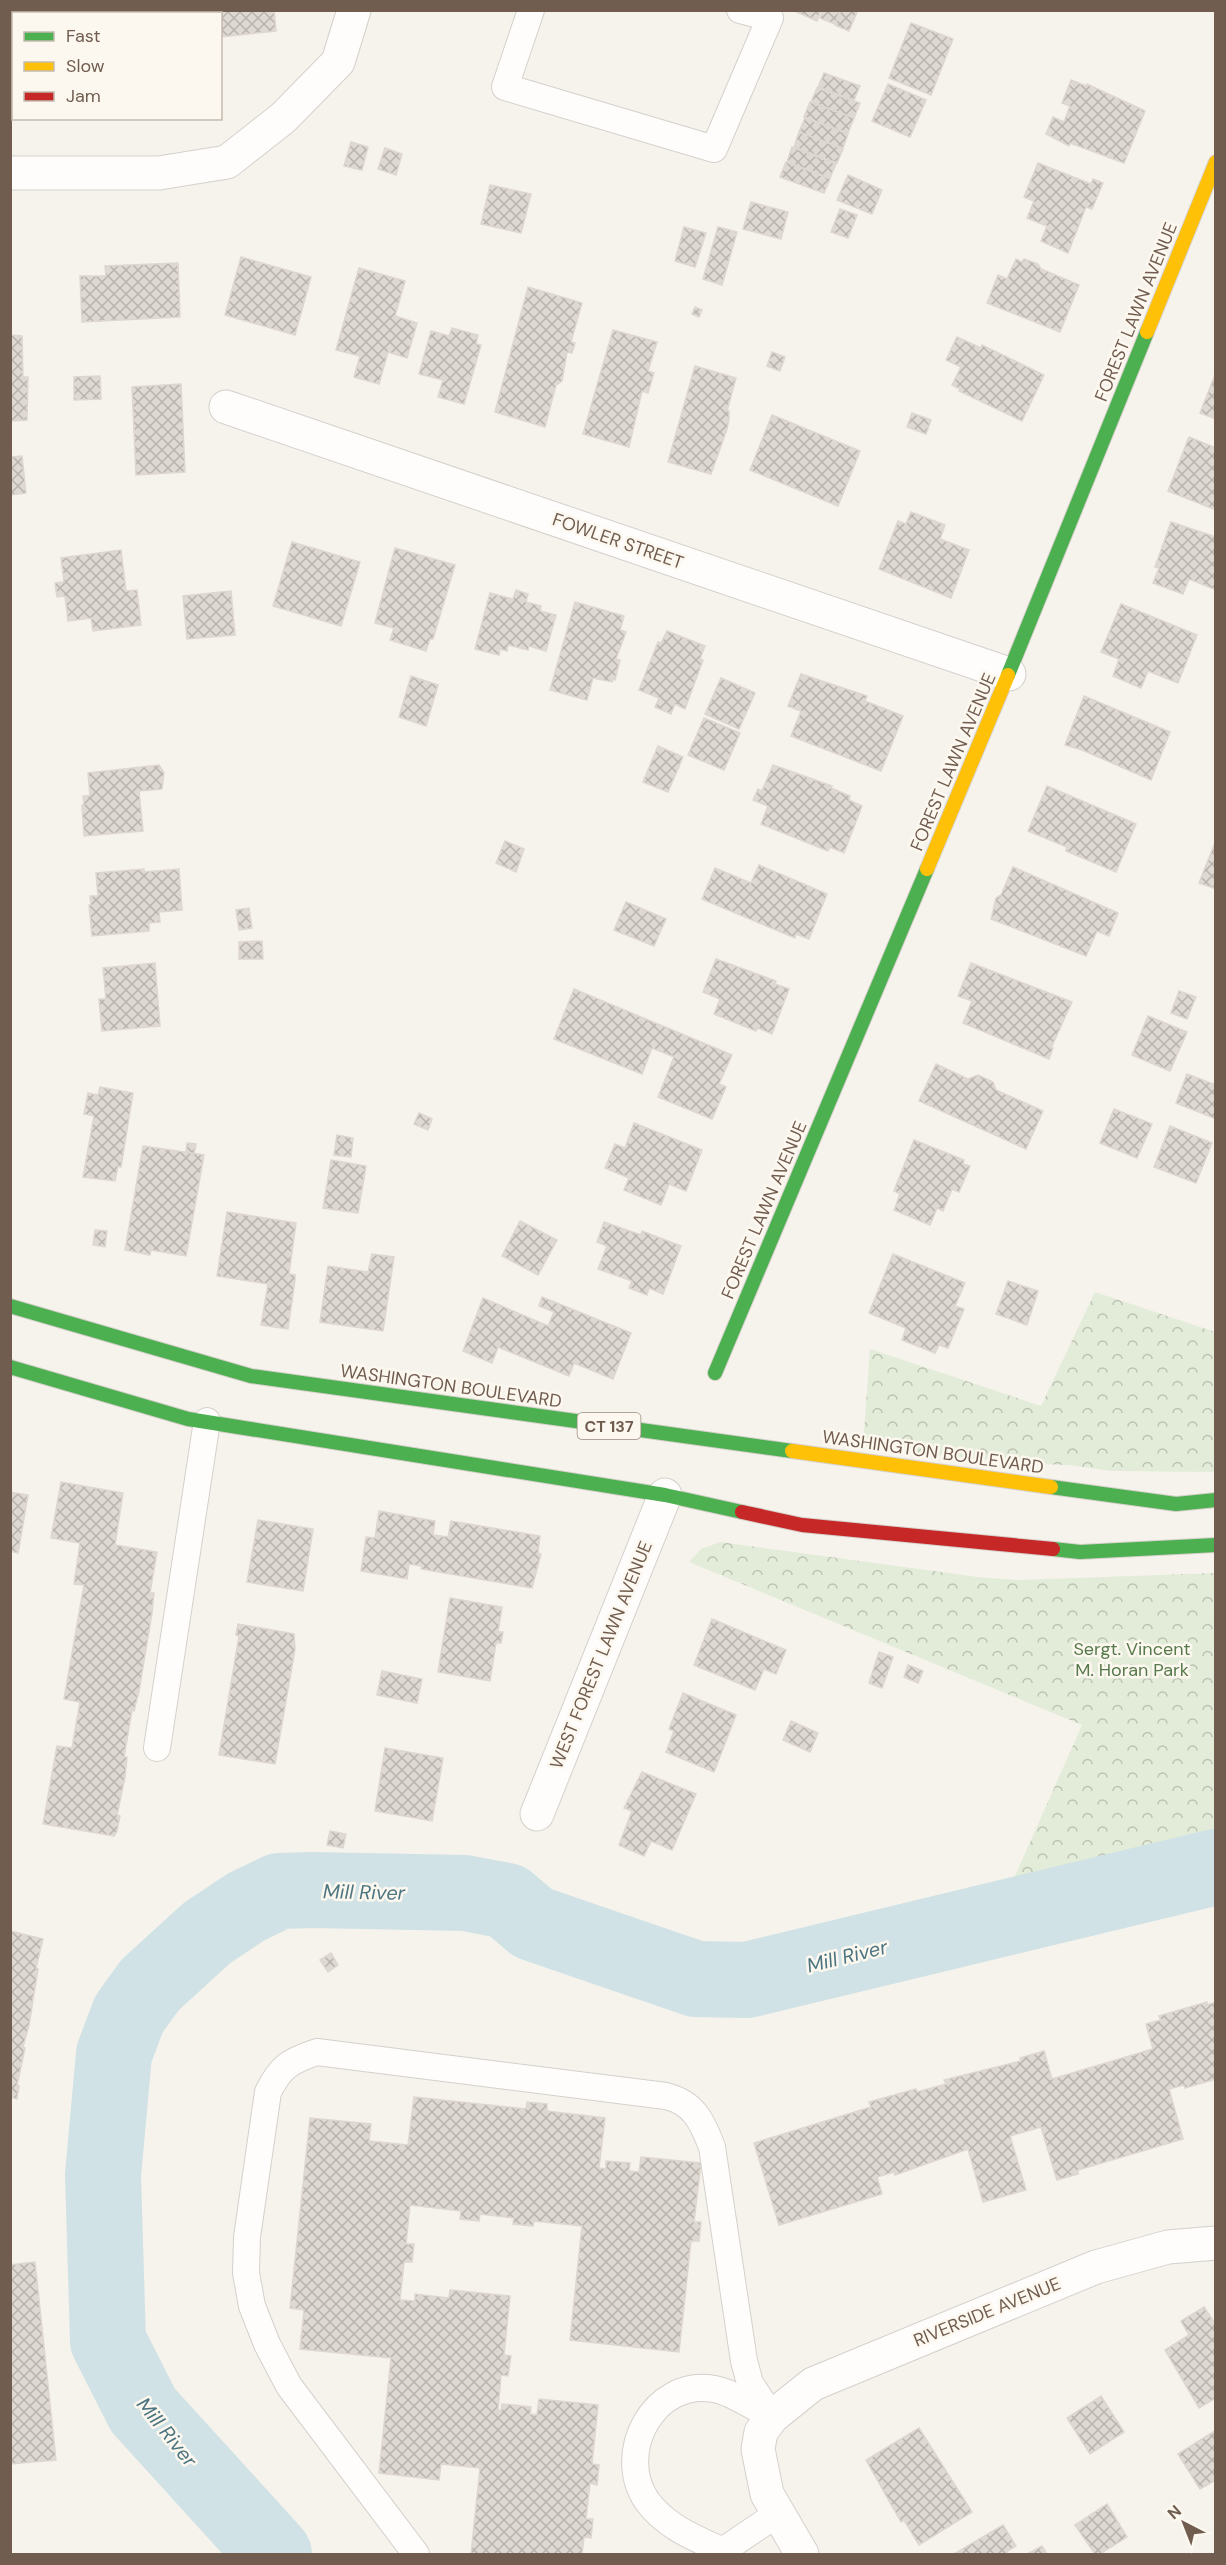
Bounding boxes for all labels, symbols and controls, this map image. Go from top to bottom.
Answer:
legend [12,12,222,120]
text: Fast [66,24,101,48]
text: Slow [66,54,105,78]
text: Jam [66,84,101,108]
street label: FOREST LAWN AVENUE [1089,219,1183,405]
street label: FOWLER STREET [549,507,687,575]
street label: FOREST LAWN AVENUE [905,669,1001,855]
street label: FOREST LAWN AVENUE [716,1117,812,1303]
street label: WASHINGTON BOULEVARD [339,1359,563,1413]
road number: CT 137 [578,1413,640,1439]
street label: WASHINGTON BOULEVARD [821,1425,1045,1479]
street label: WEST FOREST LAWN AVENUE [544,1538,658,1772]
park label: Sergt. Vincent M. Horan Park [1073,1637,1191,1682]
water label: Mill River [323,1878,406,1906]
water label: Mill River [804,1933,891,1979]
street label: RIVERSIDE AVENUE [910,2272,1064,2352]
water label: Mill River [131,2392,203,2473]
north arrow [1154,2493,1214,2553]
text: N [1163,2501,1186,2524]

